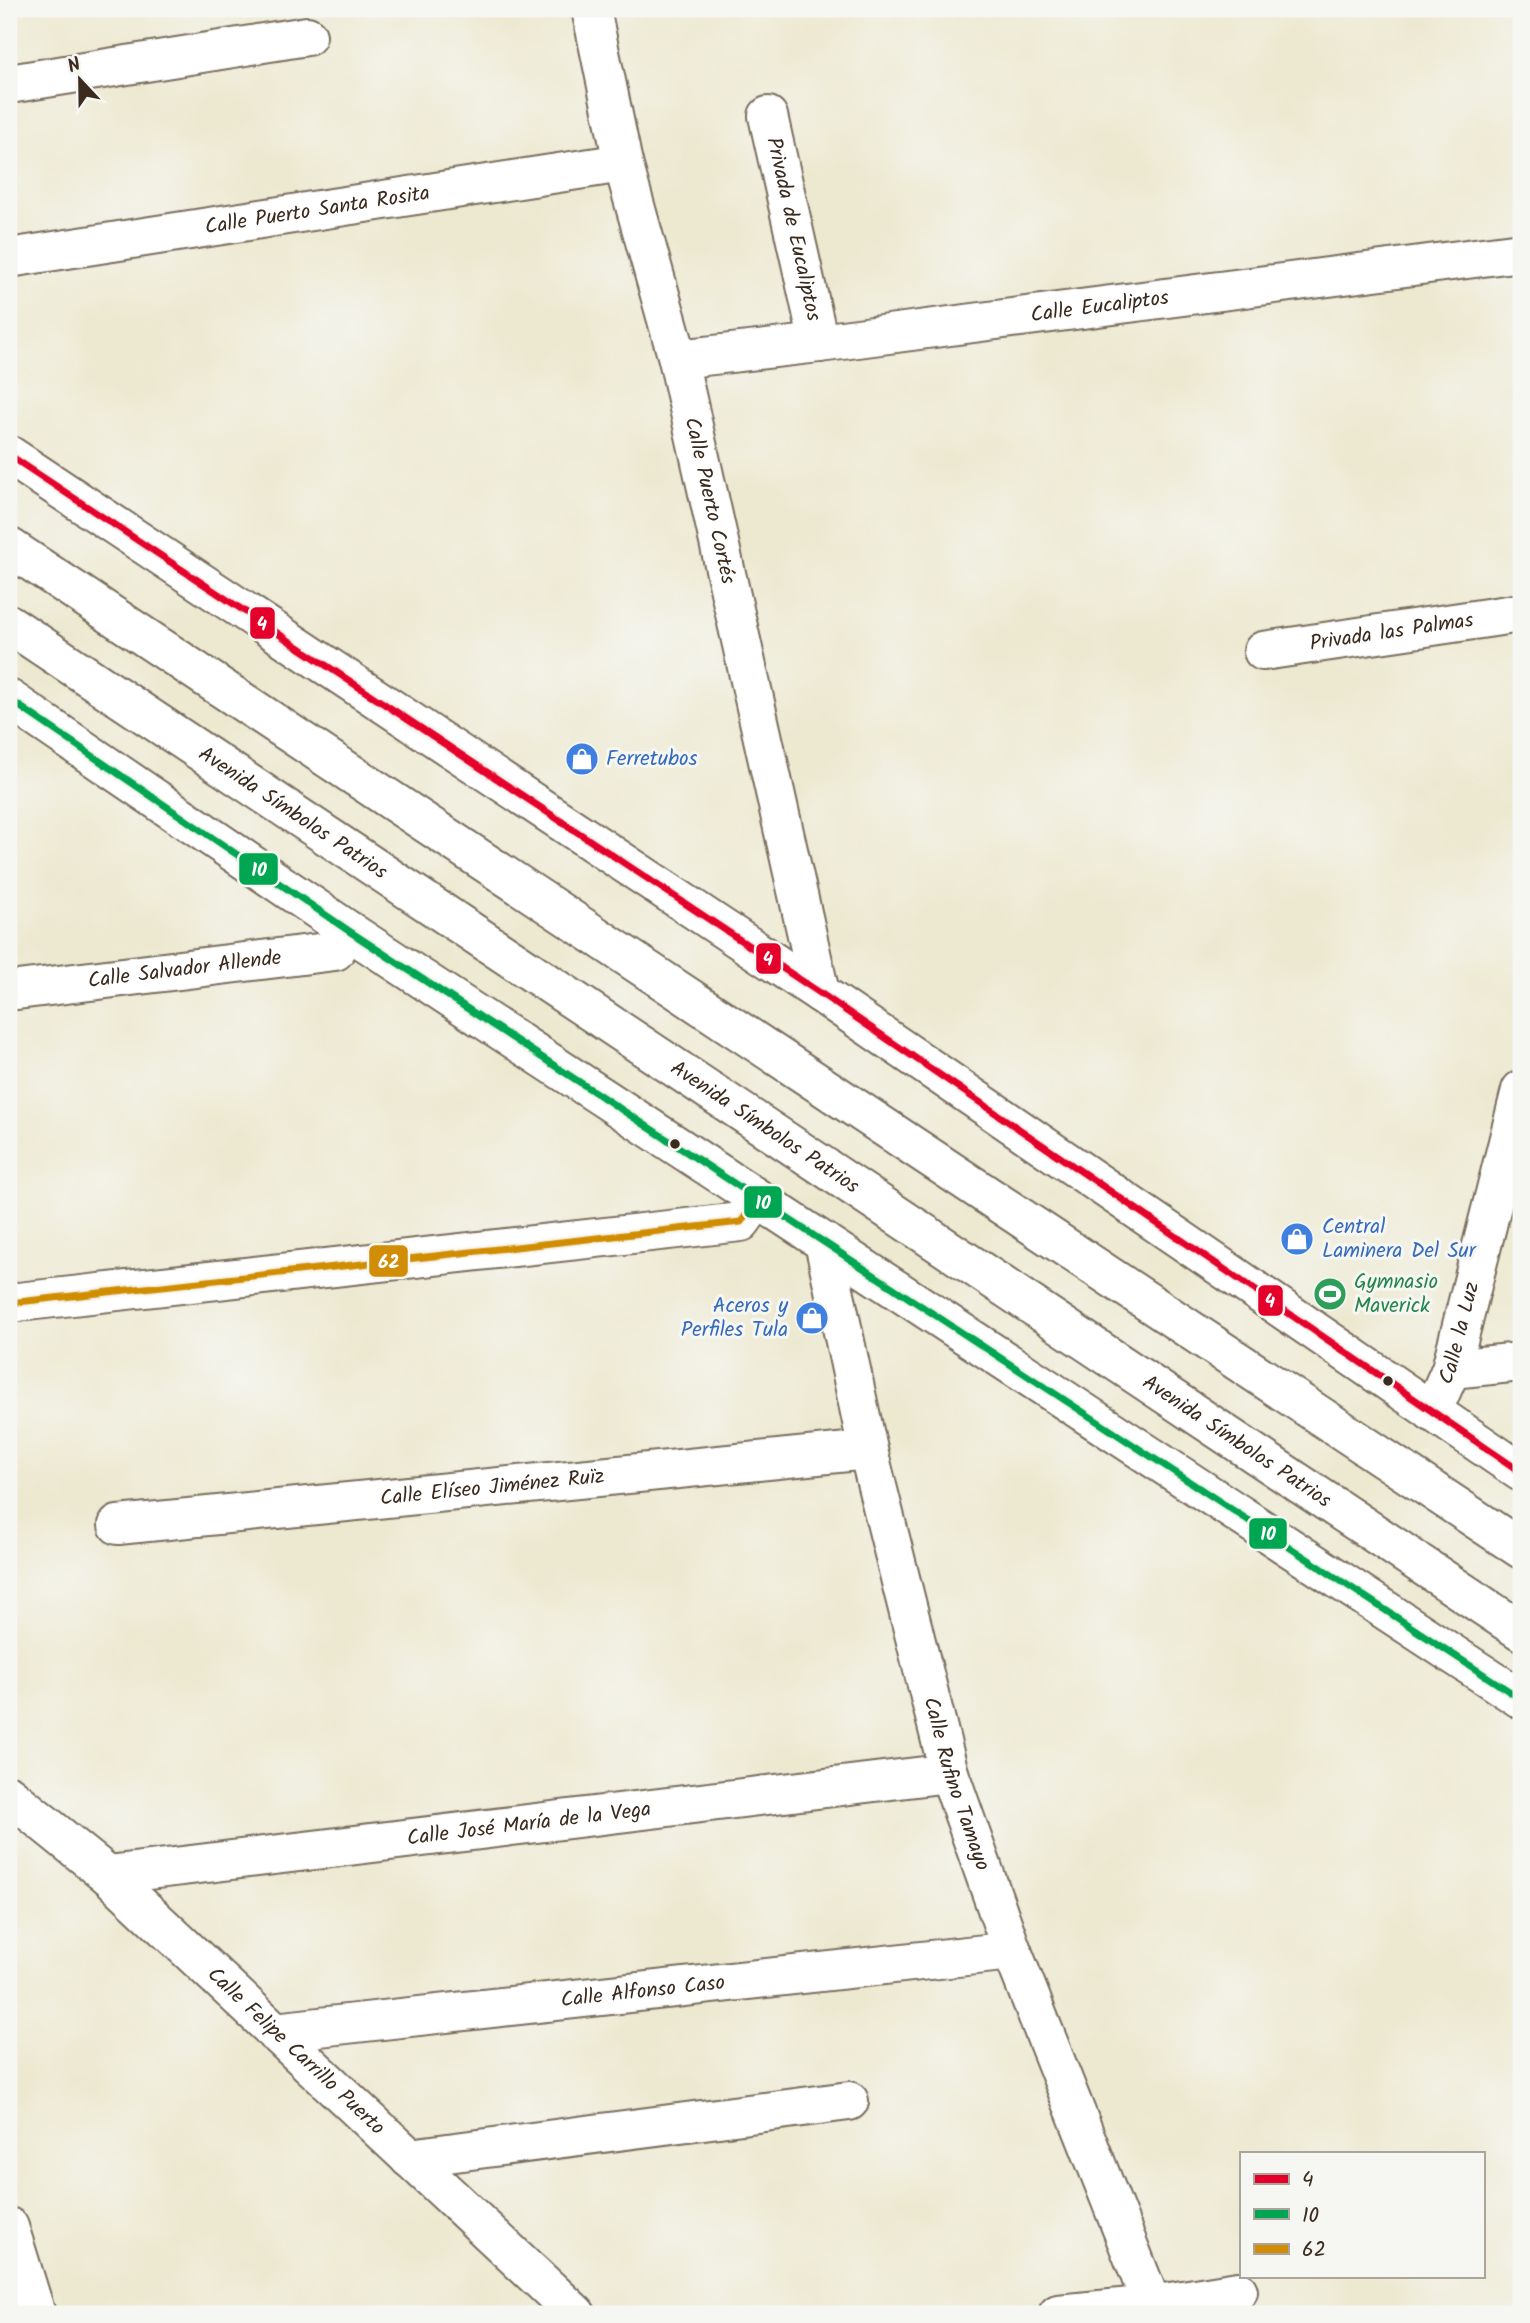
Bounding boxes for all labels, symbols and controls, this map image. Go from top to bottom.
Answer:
north arrow [46,46,116,116]
text: N [63,50,86,82]
street label: Privada de Eucaliptos [757,134,830,324]
street label: Calle Puerto Santa Rosita [203,177,432,244]
street label: Calle Eucaliptos [1029,281,1171,332]
street label: Calle Puerto Cortés [675,414,744,587]
street label: Privada las Palmas [1307,604,1476,660]
line badge: 4 [249,606,276,640]
text: 4 [257,610,268,640]
street label: Avenida Símbolos Patrios [192,738,394,888]
shop icon: Ferretubos [563,740,601,778]
place label: Ferretubos [606,743,698,776]
line badge: 10 [238,852,279,886]
text: 10 [251,856,267,886]
street label: Calle Salvador Allende [86,941,284,998]
line badge: 4 [755,942,782,975]
text: 4 [763,945,774,975]
street label: Avenida Símbolos Patrios [663,1052,866,1202]
unlabelled marker [668,1137,682,1151]
line badge: 10 [743,1185,783,1219]
text: 10 [755,1189,771,1219]
place label: Central Laminera Del Sur [1322,1211,1477,1268]
shop icon: Central Laminera Del Sur [1278,1220,1316,1258]
line badge: 62 [368,1244,409,1278]
text: 62 [378,1248,400,1278]
place label: Gymnasio Maverick [1354,1266,1438,1323]
sports icon: Gymnasio Maverick [1311,1275,1349,1313]
street label: Calle la Luz [1430,1278,1489,1390]
line badge: 4 [1257,1284,1284,1317]
text: 4 [1265,1287,1276,1317]
place label: Aceros y Perfiles Tula [681,1290,788,1347]
shop icon: Aceros y Perfiles Tula [793,1299,831,1337]
street label: Avenida Símbolos Patrios [1135,1367,1338,1517]
unlabelled marker [1381,1374,1395,1388]
street label: Calle Elíseo Jiménez Ruïz [378,1460,606,1515]
line badge: 10 [1248,1517,1288,1550]
text: 10 [1260,1520,1276,1550]
street label: Calle Rufino Tamayo [914,1694,999,1875]
street label: Calle José María de la Vega [405,1793,653,1855]
street label: Calle Felipe Carrillo Puerto [199,1959,393,2144]
street label: Calle Alfonso Caso [559,1966,727,2017]
legend [1240,2152,1484,2278]
text: 4 [1302,2164,1314,2197]
text: 10 [1302,2200,1319,2233]
text: 62 [1302,2234,1326,2267]

